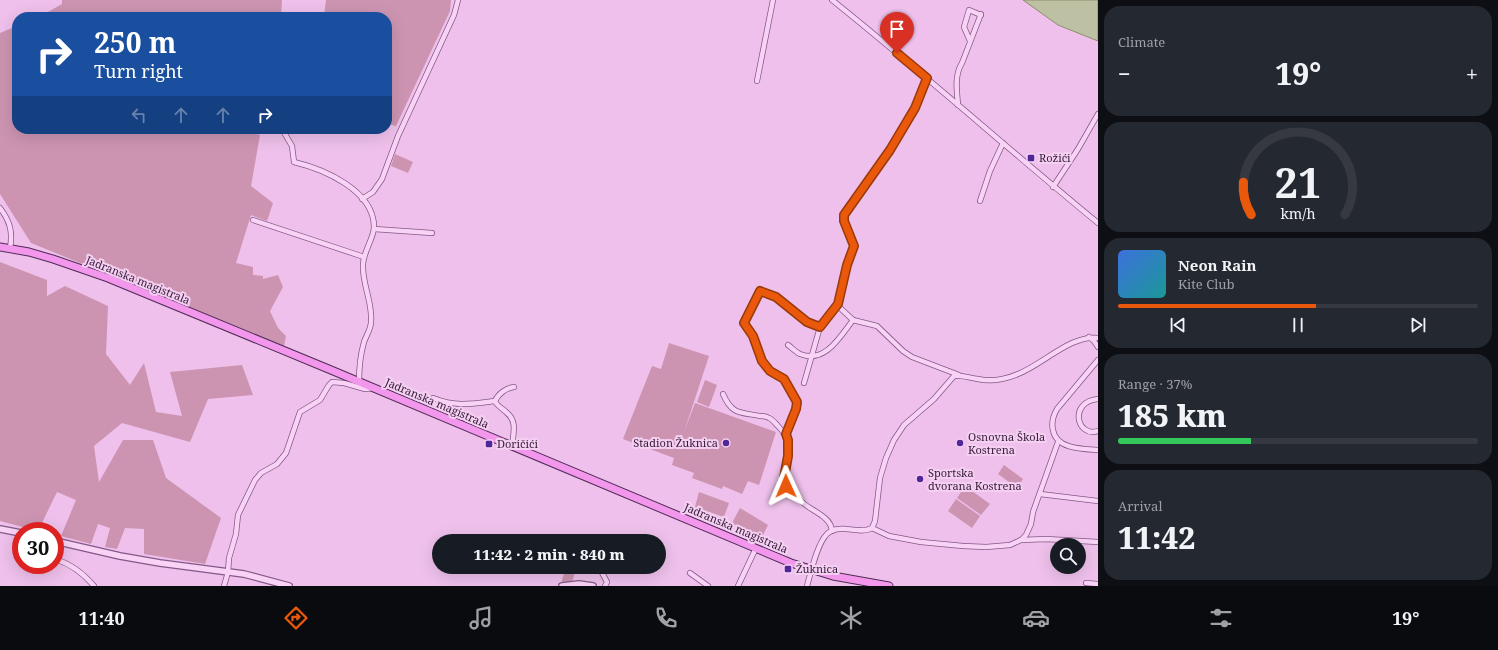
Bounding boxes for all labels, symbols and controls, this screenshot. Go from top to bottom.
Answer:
pin [880,12,914,53]
icon: arrive [886,18,908,40]
text: 250 m [94,23,176,61]
icon: right [28,28,80,80]
text: Climate [1118,33,1165,51]
text: 19° [1275,53,1321,94]
text: − [1118,58,1131,88]
text: + [1466,58,1478,88]
text: Turn right [94,59,183,83]
icon: left [128,104,150,126]
icon: ahead [170,104,192,126]
icon: ahead [212,104,234,126]
icon: right [254,104,276,126]
place label: Rožići [1039,150,1071,165]
marker: Rožići [1026,153,1036,163]
text: 21 [1274,154,1322,210]
text: km/h [1280,204,1316,223]
street label: Jadranska magistrala [83,251,193,307]
text: Neon Rain [1178,255,1256,275]
text: Kite Club [1178,275,1234,293]
icon: previous [1167,314,1189,336]
icon: pause [1287,314,1309,336]
icon: next [1407,314,1429,336]
street label: Jadranska magistrala [382,374,491,431]
text: Range · 37% [1118,375,1192,393]
text: 185 km [1118,395,1227,436]
place label: Osnovna Škola Kostrena [968,429,1045,457]
place label: Stadion Žuknica [633,435,718,450]
place label: Doričići [497,436,538,451]
marker: Stadion Žuknica [721,438,731,448]
marker: Osnovna Škola Kostrena [955,438,965,448]
marker: Doričići [484,439,494,449]
position arrow [765,465,807,507]
place label: Sportska dvorana Kostrena [928,465,1022,493]
marker: Sportska dvorana Kostrena [915,474,925,484]
text: Arrival [1118,497,1162,515]
street label: Jadranska magistrala [681,499,790,556]
text: 11:42 [1118,517,1195,558]
speed limit sign: 30 [12,522,64,574]
map controls [1050,538,1086,574]
button: search [1050,538,1086,574]
text: 11:42 · 2 min · 840 m [473,544,625,564]
place label: Žuknica [796,561,838,576]
marker: Žuknica [783,564,793,574]
icon: directions [282,604,310,632]
icon: music [467,604,495,632]
icon: phone [652,604,680,632]
icon: climate [837,604,865,632]
icon: car [1022,604,1050,632]
icon: filters [1207,604,1235,632]
text: 11:40 [79,606,125,630]
text: 19° [1392,606,1419,630]

